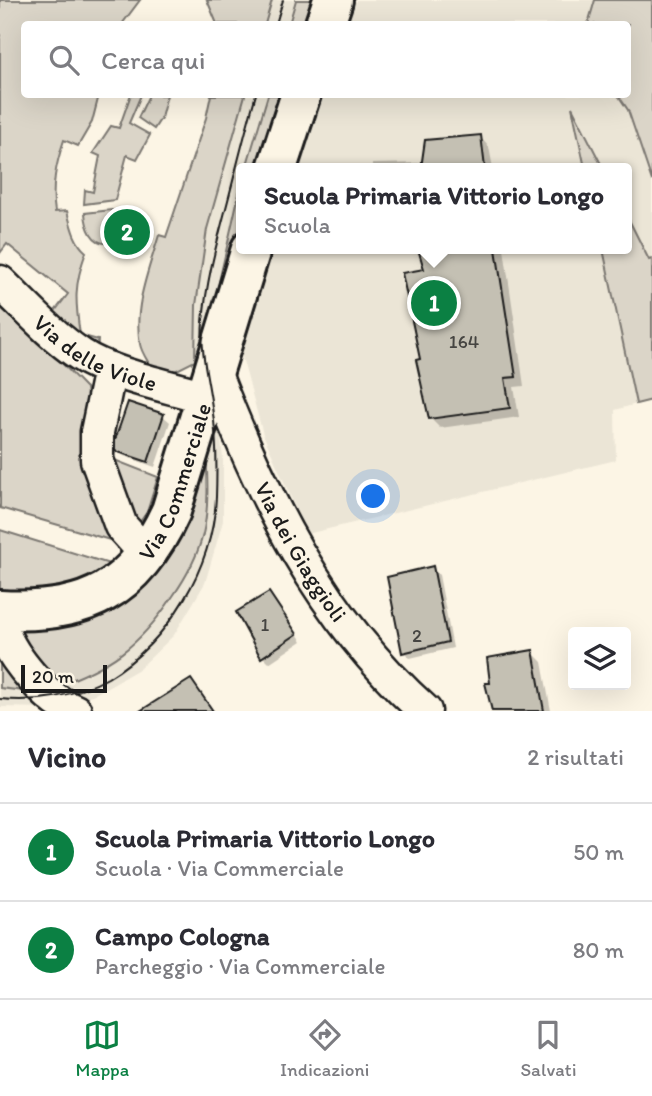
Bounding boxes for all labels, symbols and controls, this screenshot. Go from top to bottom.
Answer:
search box [21,21,631,98]
icon: search [45,41,83,79]
text: Cerca qui [101,44,205,76]
popup [236,163,632,254]
text: Scuola Primaria Vittorio Longo [264,179,604,211]
pin: 2 [104,206,150,258]
text: Scuola [264,211,331,239]
pin: 1 [411,277,457,329]
street label: Via delle Viole [28,308,160,397]
house number: 164 [449,330,479,353]
street label: Via Commerciale [132,400,217,566]
street label: Via dei Giaggioli [249,477,353,627]
your location [356,479,390,513]
house number: 1 [261,613,270,636]
house number: 2 [412,624,422,647]
map controls [568,627,631,690]
button: layers [568,627,631,690]
scale bar [21,662,107,694]
text: 20 m [32,665,74,688]
text: Vicino [28,738,106,775]
text: 2 risultati [527,743,624,771]
text: Scuola Primaria Vittorio Longo [95,822,435,854]
text: 1 [46,838,56,866]
text: 50 m [573,838,624,866]
text: Scuola · Via Commerciale [95,854,344,882]
text: Campo Cologna [95,920,270,952]
text: 2 [45,936,57,964]
text: 80 m [573,936,624,964]
text: Parcheggio · Via Commerciale [95,952,386,980]
tab: Mappa [75,1016,129,1081]
tab: Indicazioni [280,1016,370,1081]
tab: Salvati [520,1016,577,1081]

